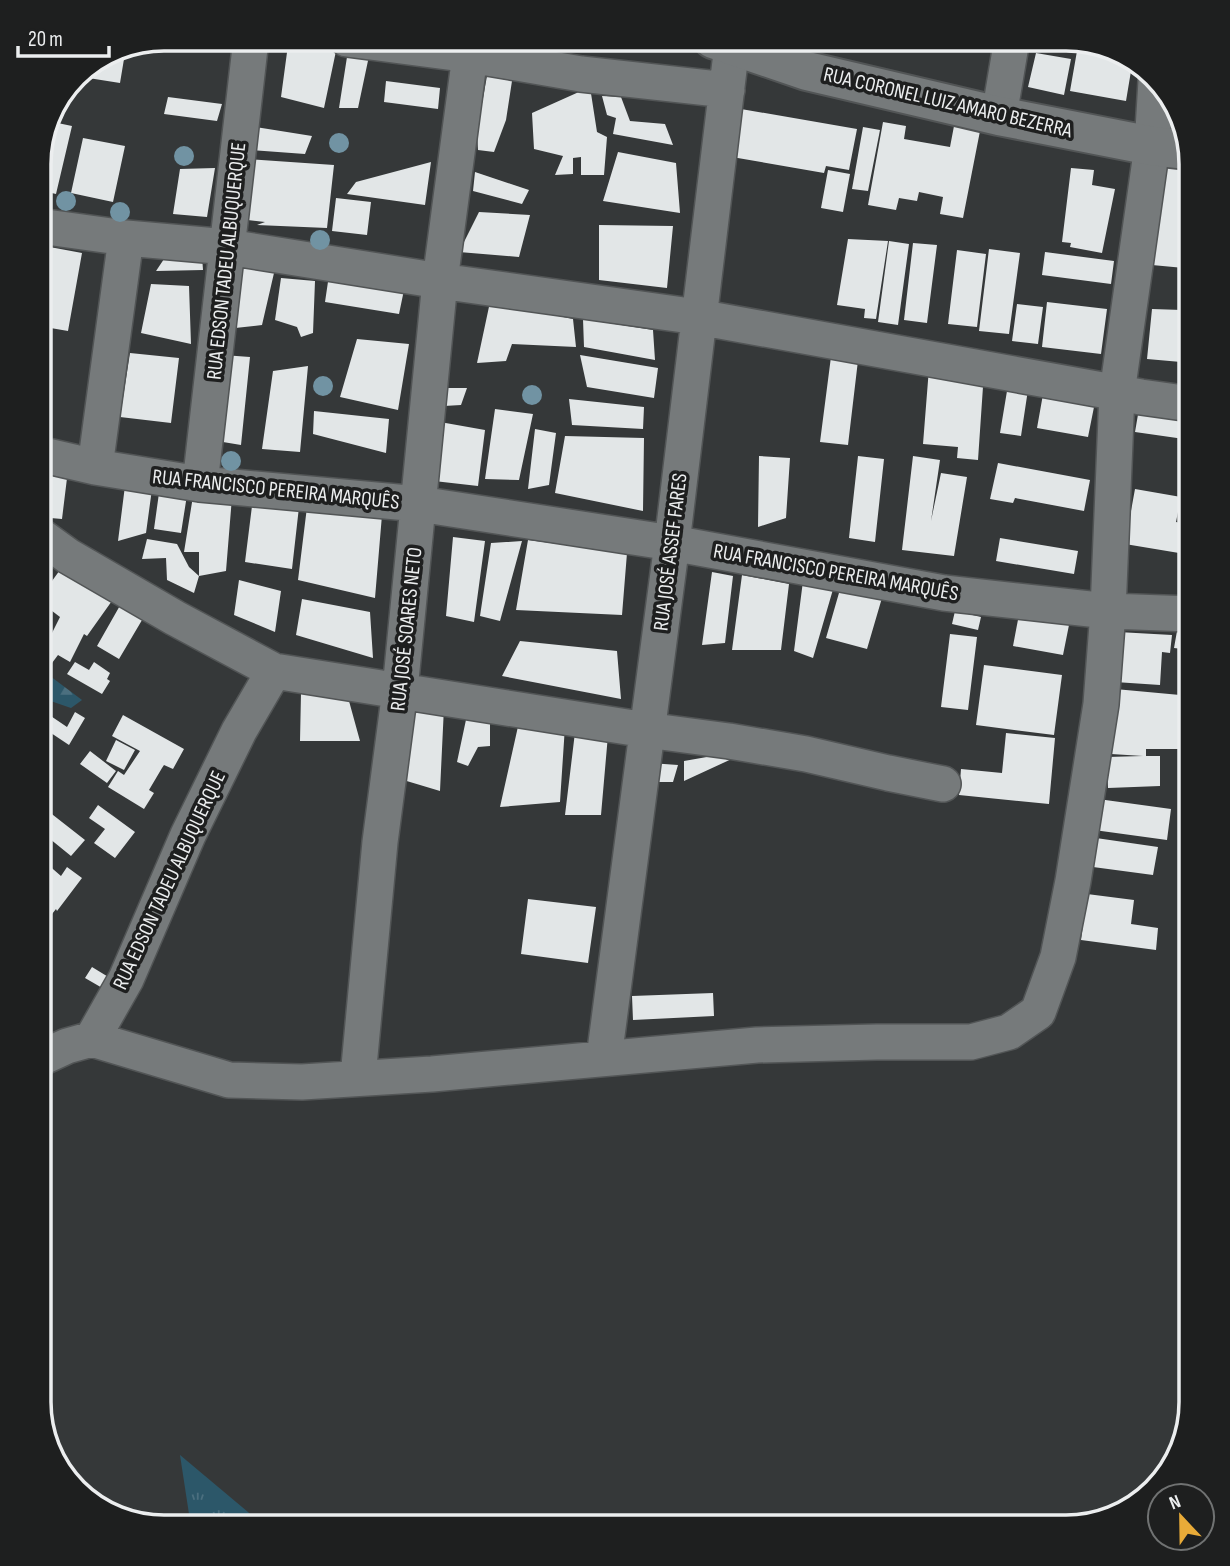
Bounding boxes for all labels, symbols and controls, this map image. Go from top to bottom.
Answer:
scale bar [18,14,108,58]
text: 20 m [28,27,63,52]
street label: RUA CORONEL LUIZ AMARO BEZERRA [821,62,1076,144]
street label: RUA EDSON TADEU ALBUQUERQUE [202,141,251,381]
street label: RUA FRANCISCO PEREIRA MARQUÊS [151,464,401,515]
street label: RUA JOSÉ ASSEF FARES [648,472,693,632]
street label: RUA FRANCISCO PEREIRA MARQUÊS [712,539,960,606]
street label: RUA JOSÉ SOARES NETO [385,546,428,712]
street label: RUA EDSON TADEU ALBUQUERQUE [108,767,231,994]
north arrow [1146,1482,1216,1552]
text: N [1166,1490,1184,1515]

